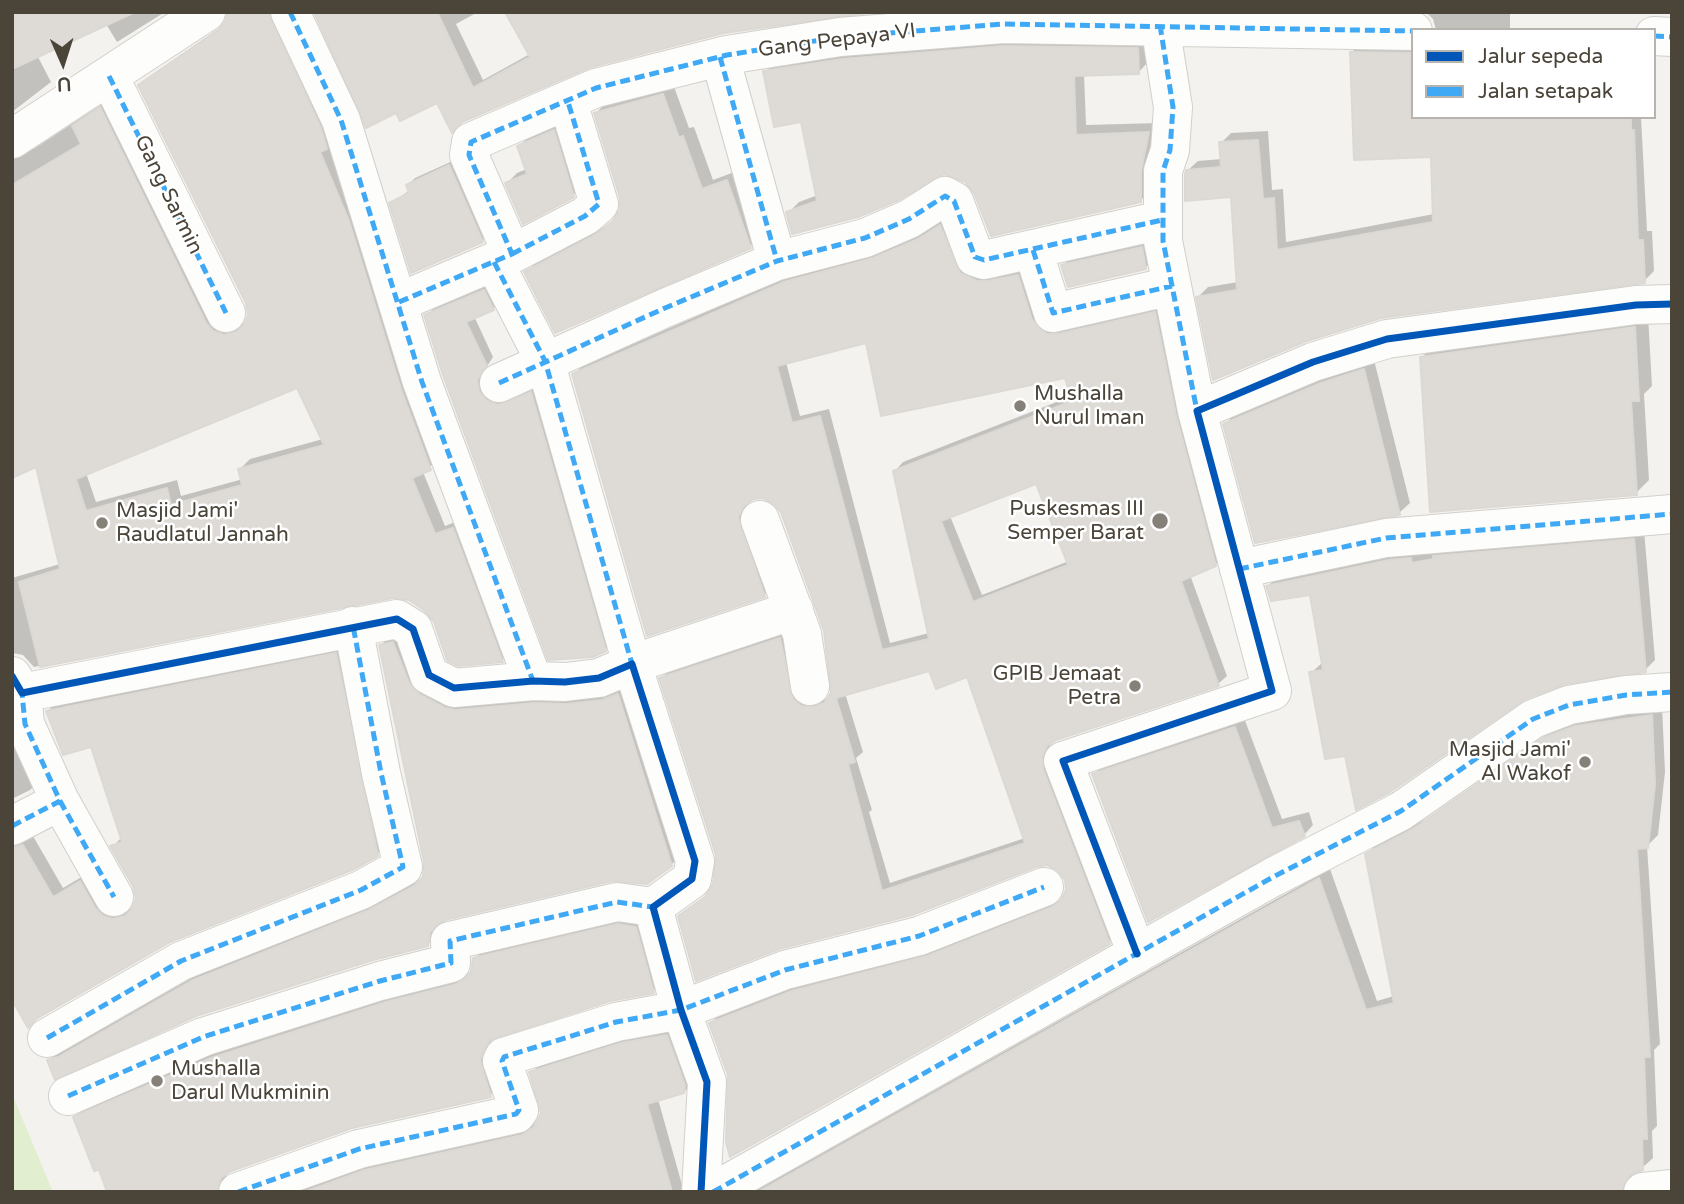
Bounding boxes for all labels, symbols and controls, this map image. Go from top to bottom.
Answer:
street label: Gang Pepaya VI [757,19,917,63]
north arrow [28,28,98,98]
legend [1411,28,1656,119]
text: Jalur sepeda [1478,44,1603,69]
text: U [56,73,72,95]
text: Jalan setapak [1478,79,1613,104]
street label: Gang Sarmin [128,131,208,259]
place label: Mushalla Nurul Iman [1034,381,1145,431]
marker: Mushalla Nurul Iman [1012,398,1028,414]
place label: Puskesmas III Semper Barat [1007,496,1144,546]
place label: Masjid Jami' Raudlatul Jannah [116,498,289,548]
marker: Puskesmas III Semper Barat [1150,511,1170,531]
marker: Masjid Jami' Raudlatul Jannah [94,515,110,531]
place label: GPIB Jemaat Petra [993,661,1121,711]
marker: GPIB Jemaat Petra [1127,678,1143,694]
place label: Masjid Jami' Al Wakof [1449,737,1571,787]
marker: Masjid Jami' Al Wakof [1577,754,1593,770]
place label: Mushalla Darul Mukminin [171,1056,329,1106]
marker: Mushalla Darul Mukminin [149,1073,165,1089]

